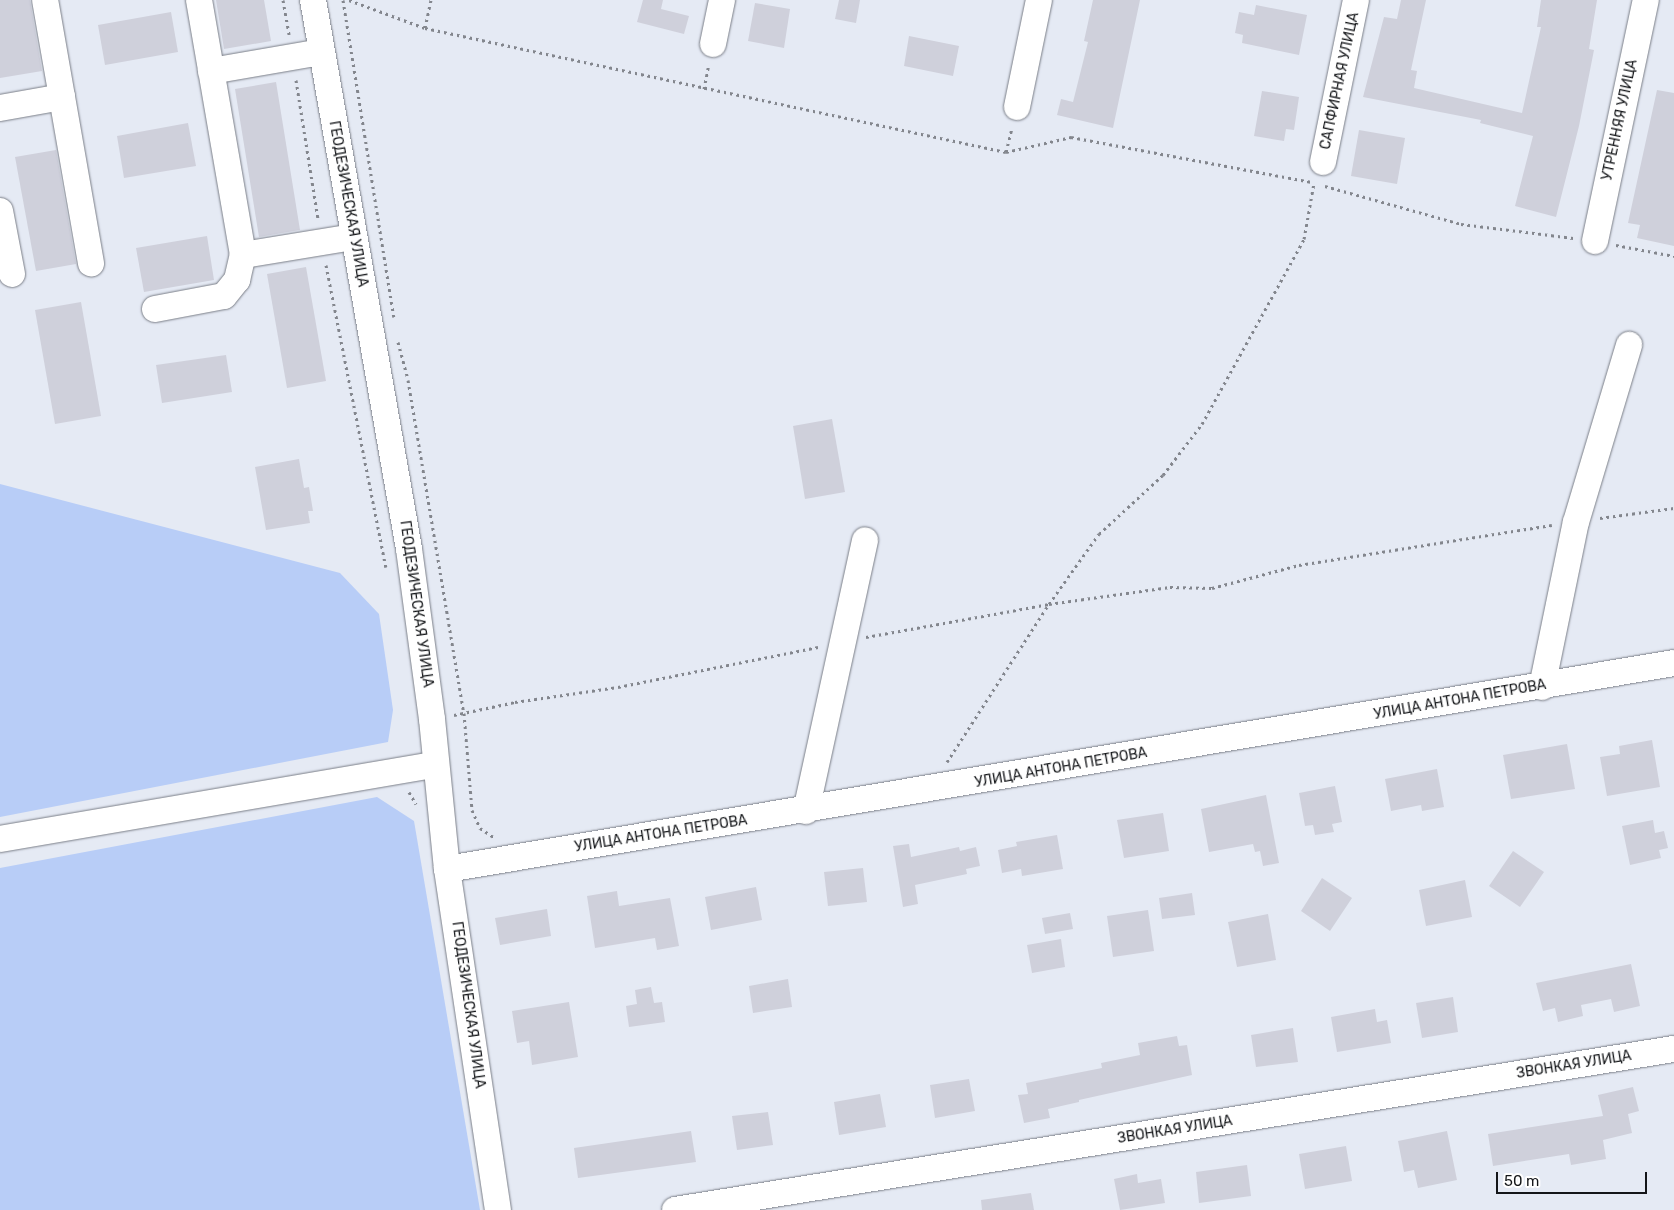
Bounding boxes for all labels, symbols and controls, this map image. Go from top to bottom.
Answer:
street label: САПФИРНАЯ УЛИЦА [1317,11,1363,151]
street label: УТРЕННЯЯ УЛИЦА [1599,58,1641,182]
street label: ГЕОДЕЗИЧЕСКАЯ УЛИЦА [325,120,371,288]
street label: ГЕОДЕЗИЧЕСКАЯ УЛИЦА [396,520,436,688]
street label: УЛИЦА АНТОНА ПЕТРОВА [1373,677,1547,723]
street label: УЛИЦА АНТОНА ПЕТРОВА [974,745,1148,791]
street label: УЛИЦА АНТОНА ПЕТРОВА [573,812,749,856]
street label: ГЕОДЕЗИЧЕСКАЯ УЛИЦА [448,921,488,1089]
street label: ЗВОНКАЯ УЛИЦА [1515,1048,1633,1082]
street label: ЗВОНКАЯ УЛИЦА [1116,1113,1234,1147]
scale bar [1499,1162,1650,1194]
text: 50 m [1504,1172,1539,1190]

